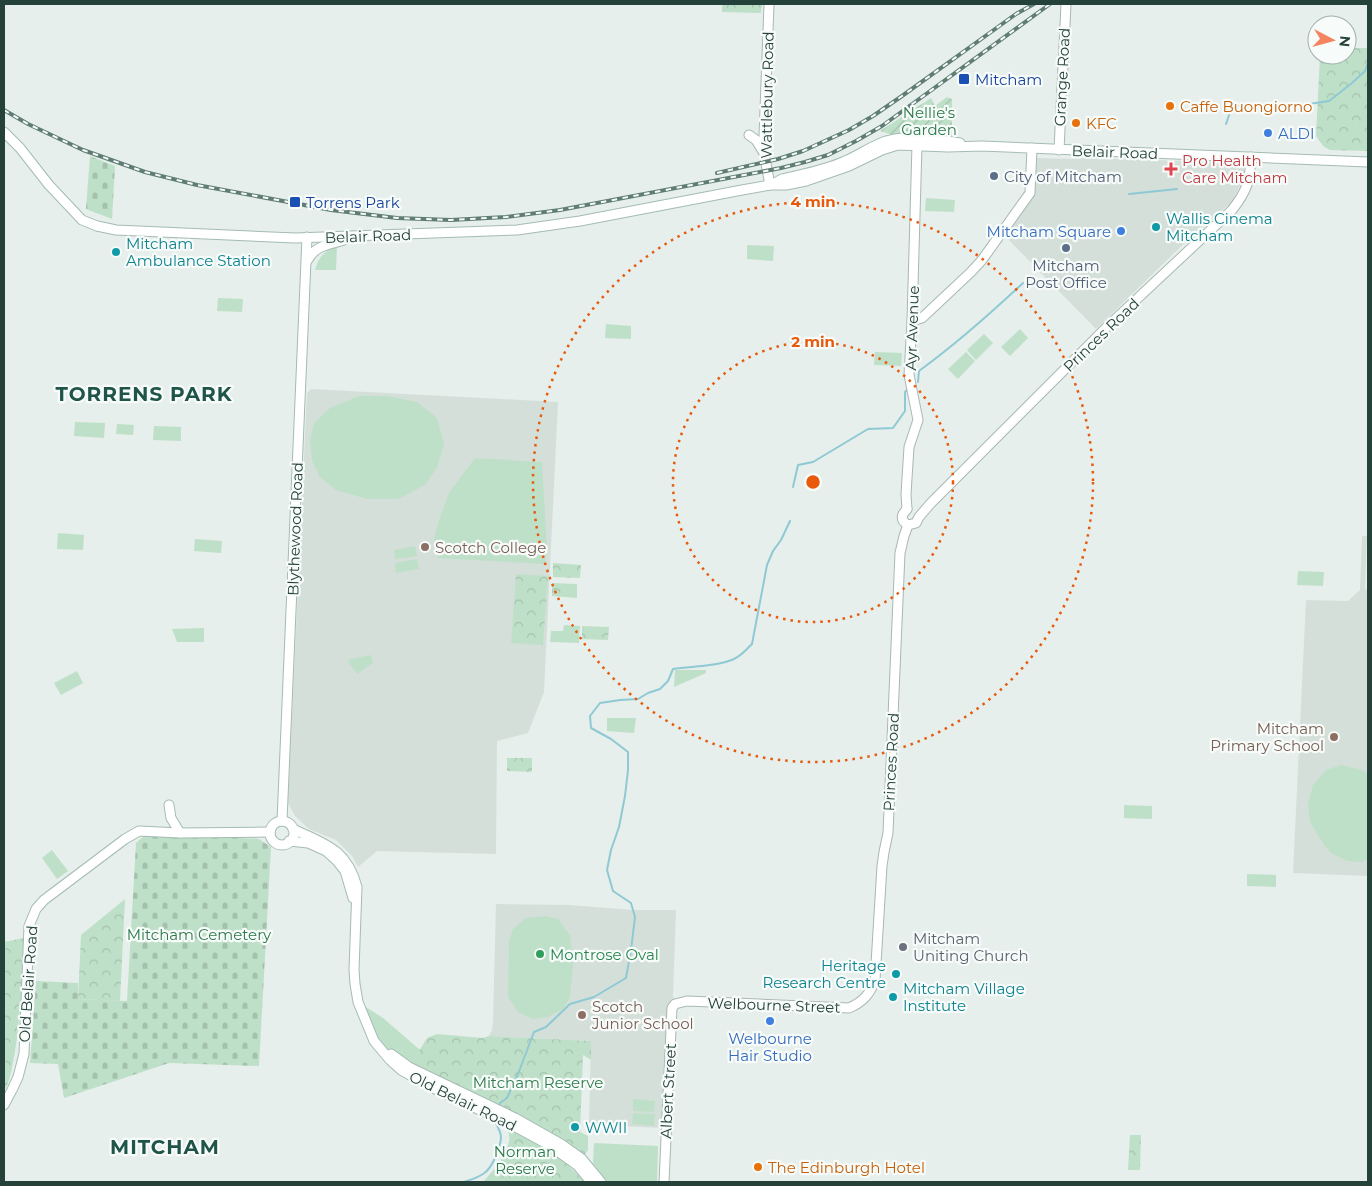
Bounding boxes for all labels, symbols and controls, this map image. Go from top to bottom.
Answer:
north arrow [1307,15,1357,65]
street label: Grange Road [1050,27,1074,127]
street label: Wattlebury Road [756,31,778,159]
text: N [1335,35,1354,48]
place label: Mitcham [975,70,1042,89]
marker: Mitcham [957,72,971,86]
place label: Caffe Buongiorno [1180,97,1313,116]
marker: Caffe Buongiorno [1164,100,1176,112]
park label: Nellie's Garden [901,103,957,139]
place label: KFC [1086,114,1117,133]
marker: KFC [1070,117,1082,129]
place label: ALDI [1278,124,1315,143]
marker: ALDI [1262,127,1274,139]
street label: Belair Road [1071,141,1159,163]
place label: Pro Health Care Mitcham [1182,151,1287,187]
marker: Pro Health Care Mitcham [1164,162,1178,176]
place label: City of Mitcham [1004,167,1122,186]
marker: City of Mitcham [988,170,1000,182]
text: 4 min [790,192,836,211]
place label: Torrens Park [306,193,400,212]
marker: Torrens Park [288,195,302,209]
place label: Wallis Cinema Mitcham [1166,209,1273,245]
marker: Wallis Cinema Mitcham [1150,221,1162,233]
place label: Mitcham Square [987,222,1111,241]
street label: Belair Road [324,225,412,247]
marker: Mitcham Square [1115,225,1127,237]
place label: Mitcham Ambulance Station [126,234,271,270]
marker: Mitcham Post Office [1060,242,1072,254]
marker: Mitcham Ambulance Station [110,246,122,258]
place label: Mitcham Post Office [1025,256,1107,292]
street label: Ayr Avenue [901,285,923,371]
street label: Princes Road [1059,294,1143,376]
text: 2 min [791,332,835,351]
district label: TORRENS PARK [56,382,233,406]
street label: Blythewood Road [283,462,307,596]
centre of rings [804,473,822,491]
place label: Scotch College [435,538,546,557]
marker: Scotch College [419,541,431,553]
street label: Princes Road [879,712,903,812]
place label: Mitcham Primary School [1210,719,1324,755]
marker: Mitcham Primary School [1328,731,1340,743]
street label: Old Belair Road [14,925,42,1043]
park label: Mitcham Cemetery [127,925,272,944]
place label: Mitcham Uniting Church [913,929,1029,965]
marker: Mitcham Uniting Church [897,941,909,953]
place label: Montrose Oval [550,945,659,964]
marker: Montrose Oval [534,948,546,960]
place label: Heritage Research Centre [762,956,886,992]
marker: Heritage Research Centre [890,968,902,980]
place label: Mitcham Village Institute [903,979,1025,1015]
marker: Mitcham Village Institute [887,991,899,1003]
street label: Welbourne Street [707,993,841,1017]
place label: Scotch Junior School [591,997,694,1033]
marker: Scotch Junior School [576,1009,588,1021]
marker: Welbourne Hair Studio [764,1015,776,1027]
place label: Welbourne Hair Studio [728,1029,812,1065]
street label: Albert Street [656,1043,680,1139]
street label: Old Belair Road [406,1067,520,1135]
park label: Mitcham Reserve [473,1073,603,1092]
place label: WWII [585,1118,627,1137]
marker: WWII [569,1121,581,1133]
district label: MITCHAM [110,1135,220,1159]
park label: Norman Reserve [494,1142,556,1178]
place label: The Edinburgh Hotel [768,1158,925,1177]
marker: The Edinburgh Hotel [752,1161,764,1173]

